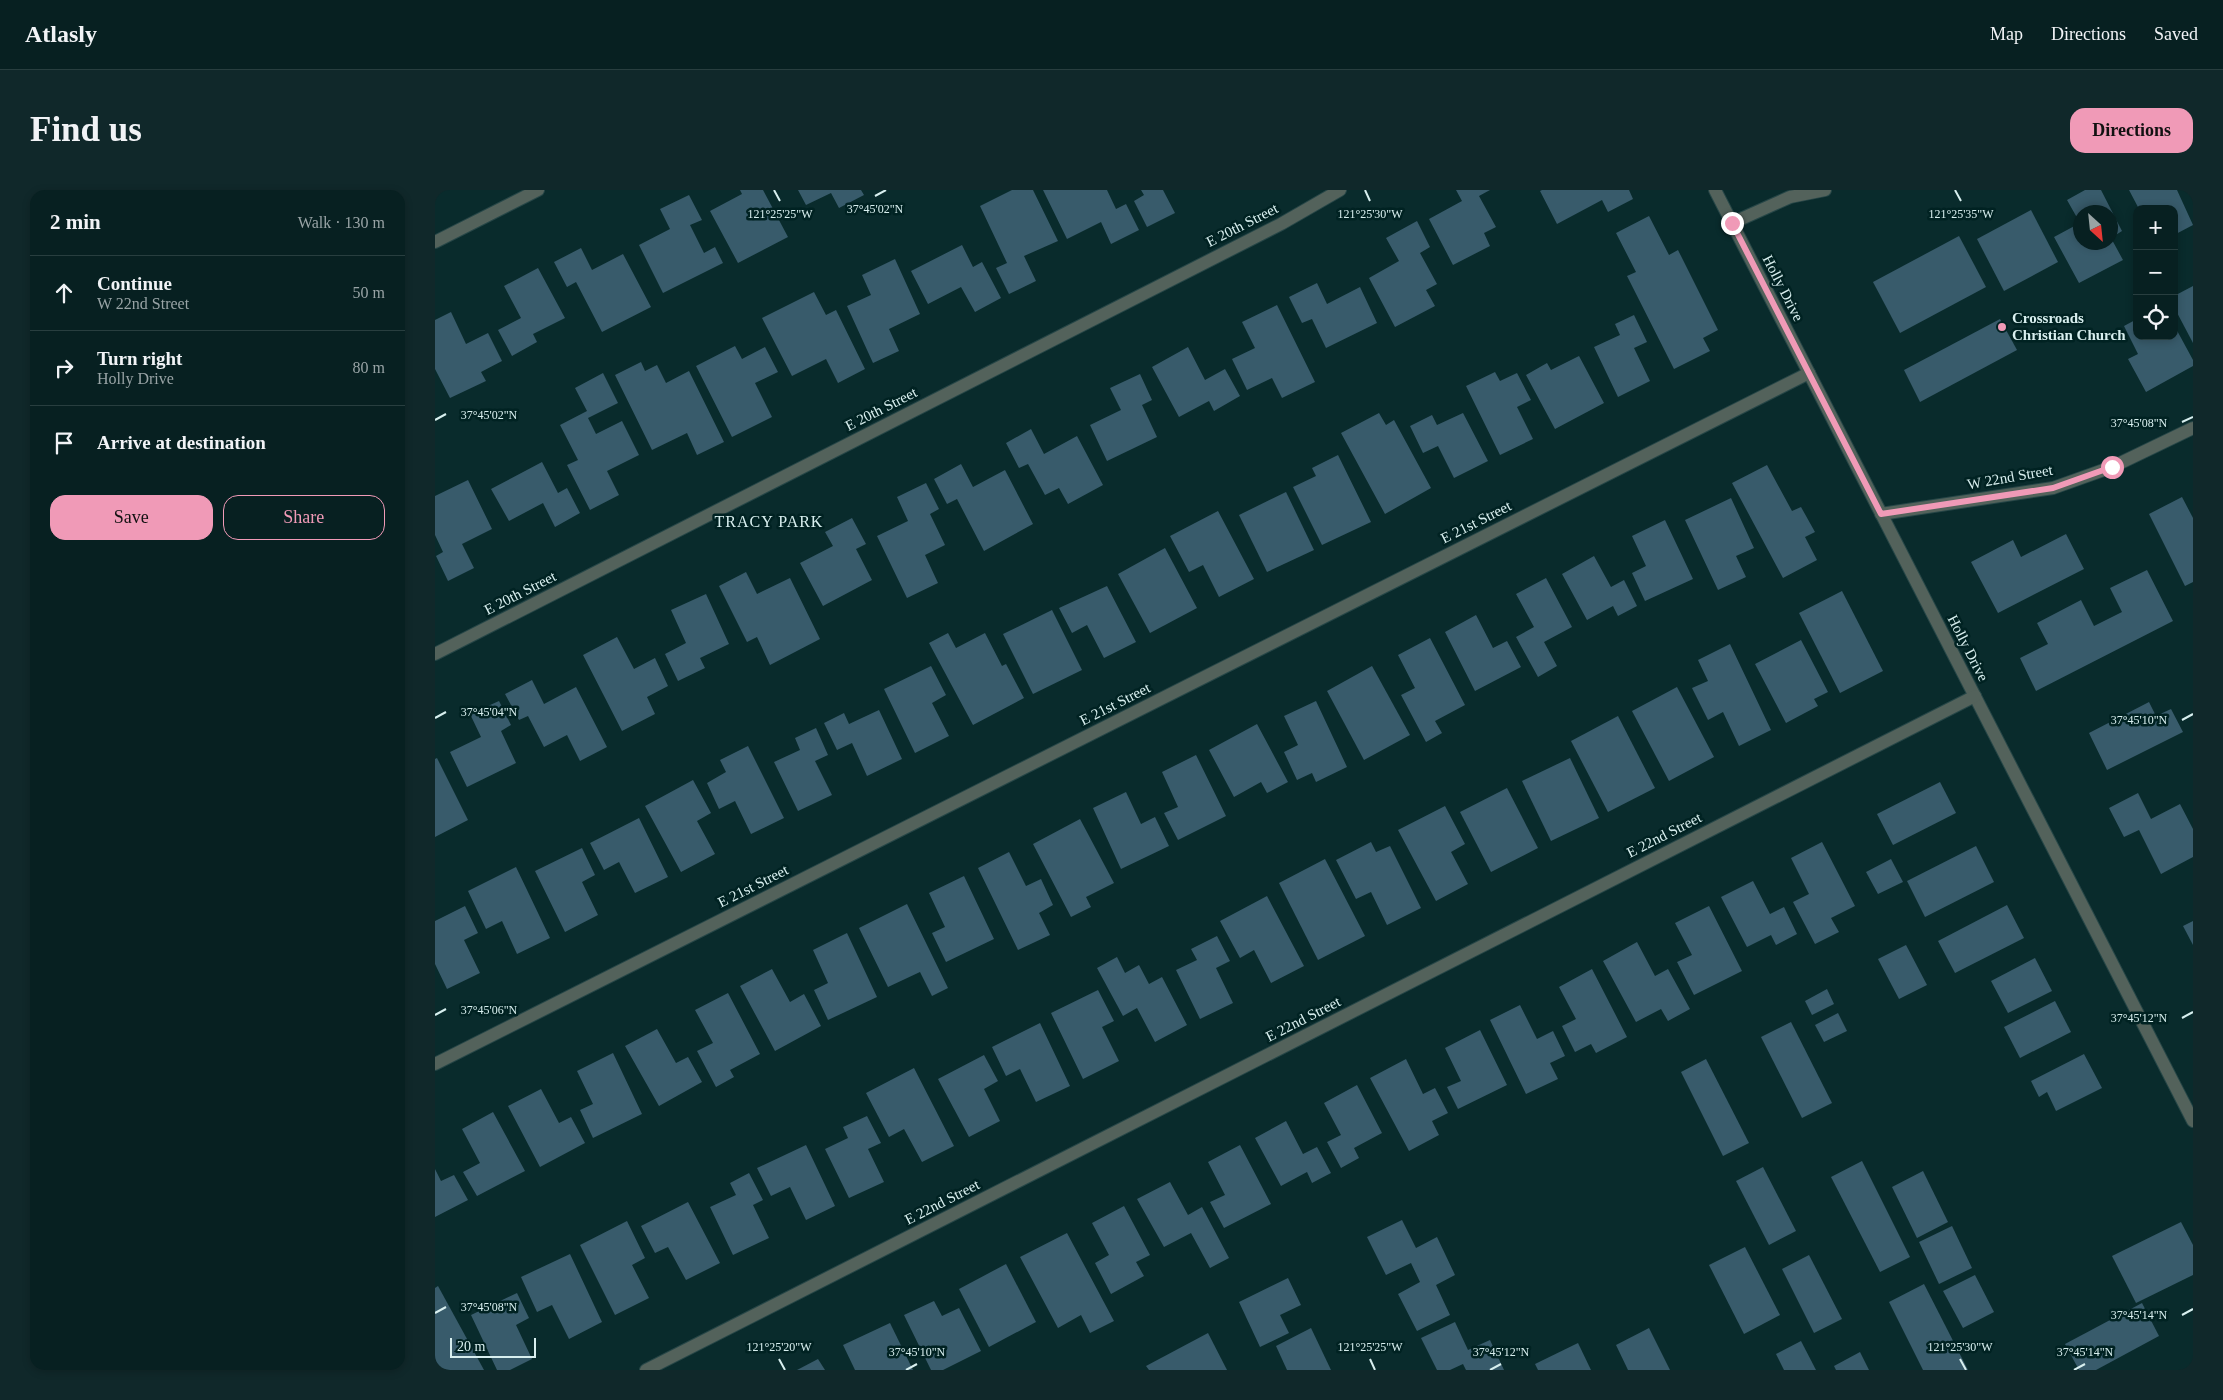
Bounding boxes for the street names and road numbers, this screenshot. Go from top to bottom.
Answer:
street label: E 20th Street [1203,200,1281,250]
street label: Holly Drive [1760,252,1807,324]
street label: E 20th Street [842,384,920,434]
street label: W 22nd Street [1966,461,2055,492]
street label: E 21st Street [1438,497,1515,547]
street label: E 20th Street [481,568,559,618]
street label: Holly Drive [1945,612,1992,684]
street label: E 21st Street [1077,679,1154,729]
street label: E 22nd Street [1624,809,1705,861]
street label: E 21st Street [715,861,792,911]
street label: E 22nd Street [1263,993,1344,1045]
street label: E 22nd Street [902,1176,983,1228]

